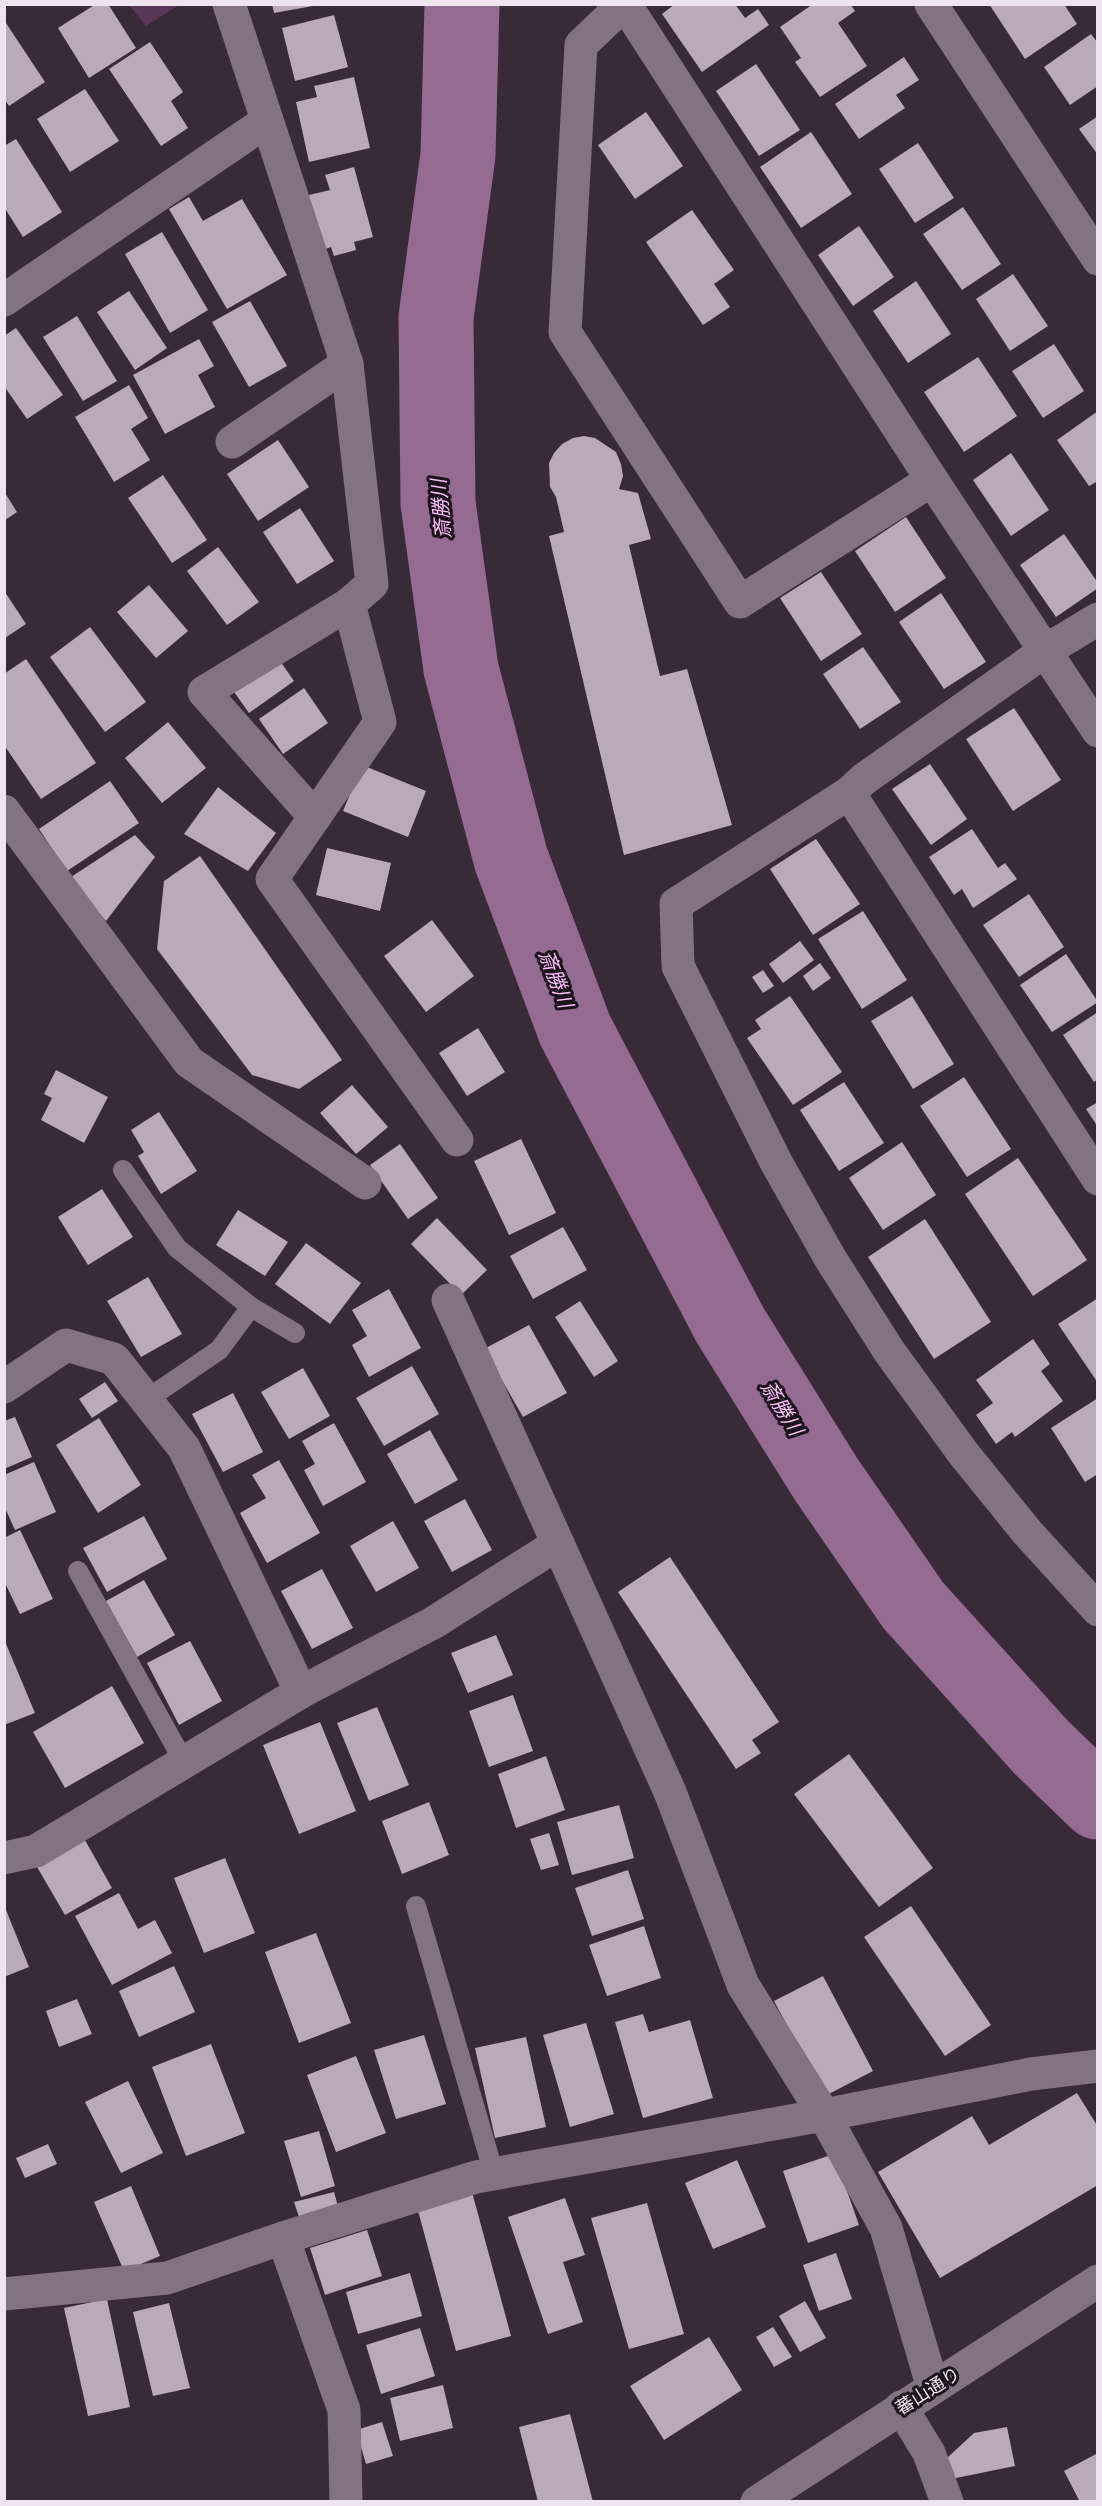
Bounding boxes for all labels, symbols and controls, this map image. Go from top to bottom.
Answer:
water label: 斎勝川 [422,476,459,540]
water label: 斎勝川 [531,945,582,1014]
water label: 斎勝川 [753,1374,813,1443]
street label: 蕃山通り [890,2360,965,2421]

